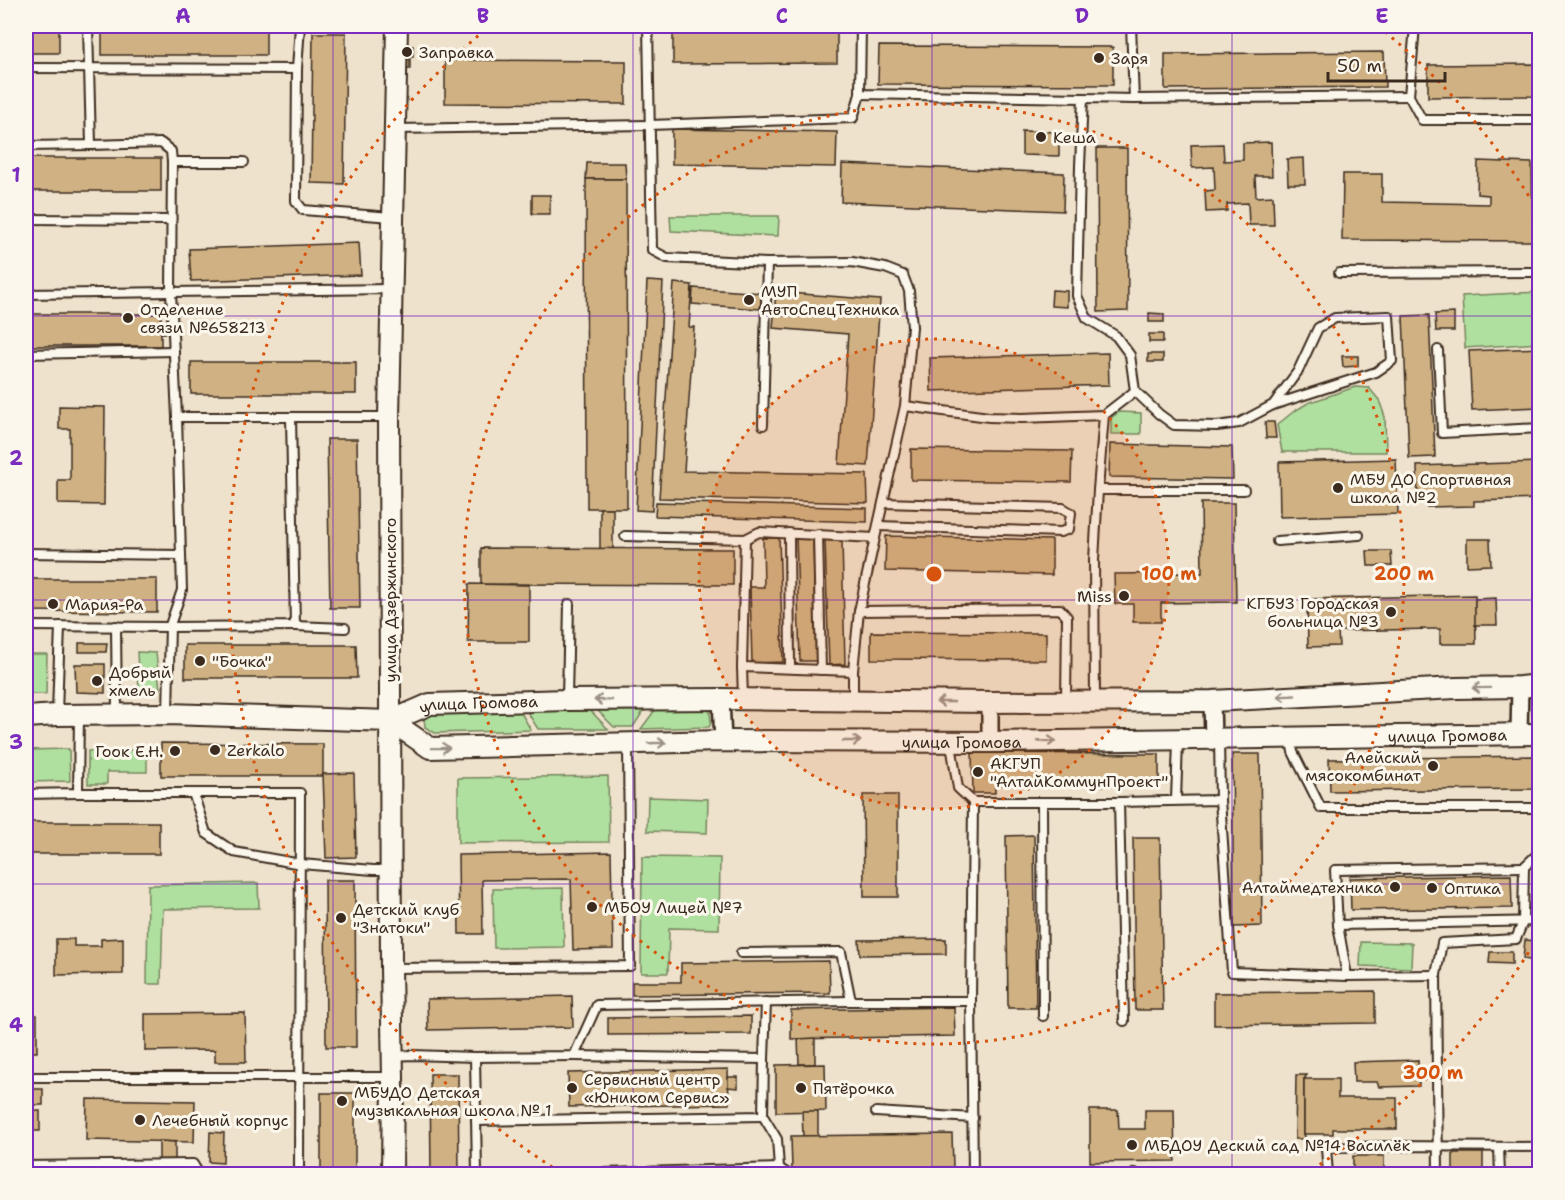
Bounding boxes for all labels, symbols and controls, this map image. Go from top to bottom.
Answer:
text: A [175,3,191,29]
text: B [477,3,489,29]
text: C [776,3,788,29]
text: D [1075,3,1089,29]
text: E [1375,3,1389,29]
place label: Заправка [419,42,494,63]
marker: Заправка [400,45,414,59]
scale bar [1328,45,1445,83]
place label: Заря [1111,48,1148,69]
marker: Заря [1092,51,1106,65]
text: 50 m [1337,54,1382,78]
place label: Кеша [1053,127,1096,148]
marker: Кеша [1034,130,1048,144]
text: 1 [11,162,21,188]
place label: МУП АвтоСпецТехника [761,281,899,320]
marker: МУП АвтоСпецТехника [742,293,756,307]
place label: Отделение связи №658213 [140,299,266,338]
marker: Отделение связи №658213 [121,311,135,325]
text: 2 [9,445,23,471]
place label: МБУ ДО Спортивная школа №2 [1350,469,1512,508]
marker: МБУ ДО Спортивная школа №2 [1331,481,1345,495]
street label: улица Дзержинского [380,517,401,683]
text: 100 m [1141,562,1197,586]
text: 200 m [1374,562,1435,586]
centre of rings [924,564,944,584]
place label: Miss [1077,586,1112,607]
marker: Miss [1117,589,1131,603]
place label: КГБУЗ Городская больница №3 [1246,593,1379,632]
place label: Мария-Ра [65,594,144,615]
marker: Мария-Ра [46,597,60,611]
marker: КГБУЗ Городская больница №3 [1384,605,1398,619]
place label: "Бочка" [212,651,272,672]
marker: "Бочка" [193,654,207,668]
place label: Добрый хмель [109,662,171,701]
marker: Добрый хмель [90,674,104,688]
one-way arrow [1472,682,1492,694]
street label: улица Громова [415,690,538,718]
one-way arrow [1277,691,1297,702]
one-way arrow [593,694,613,706]
one-way arrow [935,696,955,708]
street label: улица Громова [1388,724,1507,747]
text: 3 [9,729,23,755]
street label: улица Громова [902,731,1021,753]
one-way arrow [841,735,861,747]
one-way arrow [1036,735,1056,747]
one-way arrow [646,738,666,749]
place label: Zerkalo [227,740,285,761]
place label: Гоок Е.Н. [95,741,163,762]
one-way arrow [430,742,450,754]
marker: Zerkalo [208,743,222,757]
marker: Гоок Е.Н. [168,744,182,758]
place label: Алейский мясокомбинат [1305,747,1422,786]
place label: АКГУП "АлтайКоммунПроект" [990,753,1168,792]
marker: Алейский мясокомбинат [1426,759,1440,773]
marker: АКГУП "АлтайКоммунПроект" [971,765,985,779]
place label: Алтаймедтехника [1242,877,1383,898]
place label: Оптика [1444,878,1501,899]
marker: Алтаймедтехника [1388,880,1402,894]
marker: Оптика [1425,881,1439,895]
place label: МБОУ Лицей №7 [604,897,743,918]
place label: Детский клуб "Знатоки" [353,899,460,938]
marker: МБОУ Лицей №7 [585,900,599,914]
marker: Детский клуб "Знатоки" [334,911,348,925]
text: 4 [9,1012,23,1038]
text: 300 m [1403,1061,1464,1085]
place label: Сервисный центр «Юником Сервис» [584,1069,729,1108]
place label: Пятёрочка [813,1078,894,1099]
marker: Сервисный центр «Юником Сервис» [565,1081,579,1095]
marker: Пятёрочка [794,1081,808,1095]
place label: МБУДО Детская музыкальная школа № 1 [354,1082,552,1121]
marker: МБУДО Детская музыкальная школа № 1 [335,1094,349,1108]
place label: Лечебный корпус [152,1110,289,1131]
marker: Лечебный корпус [133,1113,147,1127]
place label: МБДОУ Деский сад №14 Василёк [1144,1135,1411,1156]
marker: МБДОУ Деский сад №14 Василёк [1125,1138,1139,1152]

